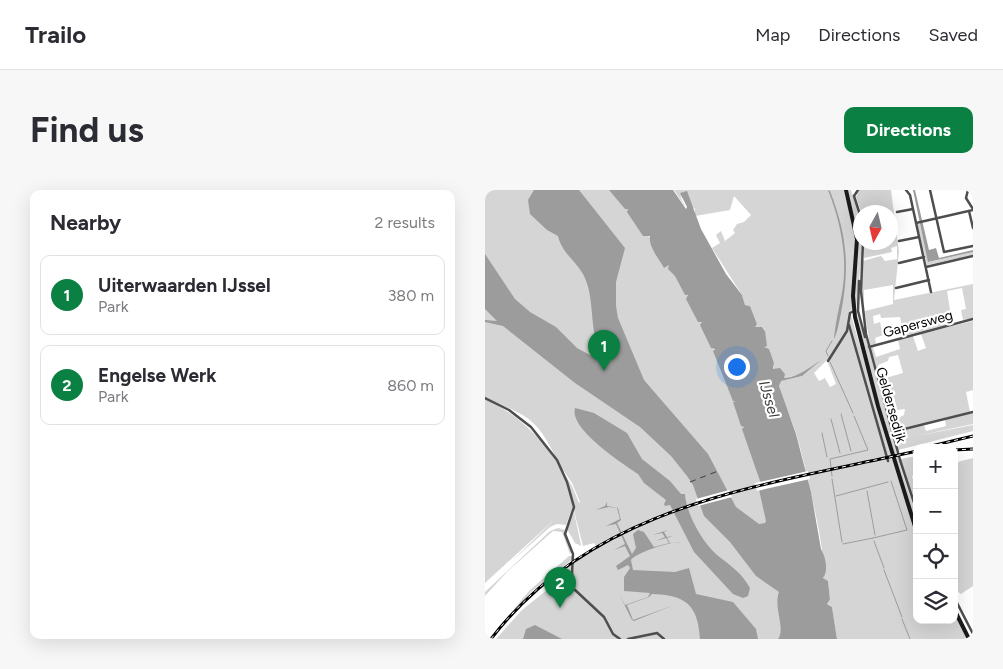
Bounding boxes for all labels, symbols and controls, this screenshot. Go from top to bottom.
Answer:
text: Trailo [25,20,86,49]
text: Map [755,24,790,46]
text: Directions [818,24,900,46]
text: Saved [928,24,978,46]
button: Directions [844,107,973,153]
text: Find us [30,109,144,151]
north arrow [853,205,898,250]
text: Nearby [50,210,121,235]
text: 2 results [375,213,435,232]
text: Uiterwaarden IJssel [98,274,271,297]
text: 1 [64,286,70,305]
text: 380 m [388,286,434,305]
text: Park [98,297,128,316]
street label: Gapersweg [881,307,955,341]
pin: 1 [588,330,620,371]
your location [724,354,750,380]
text: Engelse Werk [98,364,216,387]
street label: Geldersedijk [872,365,910,445]
text: 2 [62,376,72,395]
text: 860 m [387,376,434,395]
water label: IJssel [755,378,783,420]
text: Park [98,387,128,406]
map controls [913,444,958,624]
button: + [913,444,958,489]
button: − [913,489,958,534]
button: locate [913,534,958,579]
pin: 2 [544,567,576,608]
button: layers [913,579,958,624]

